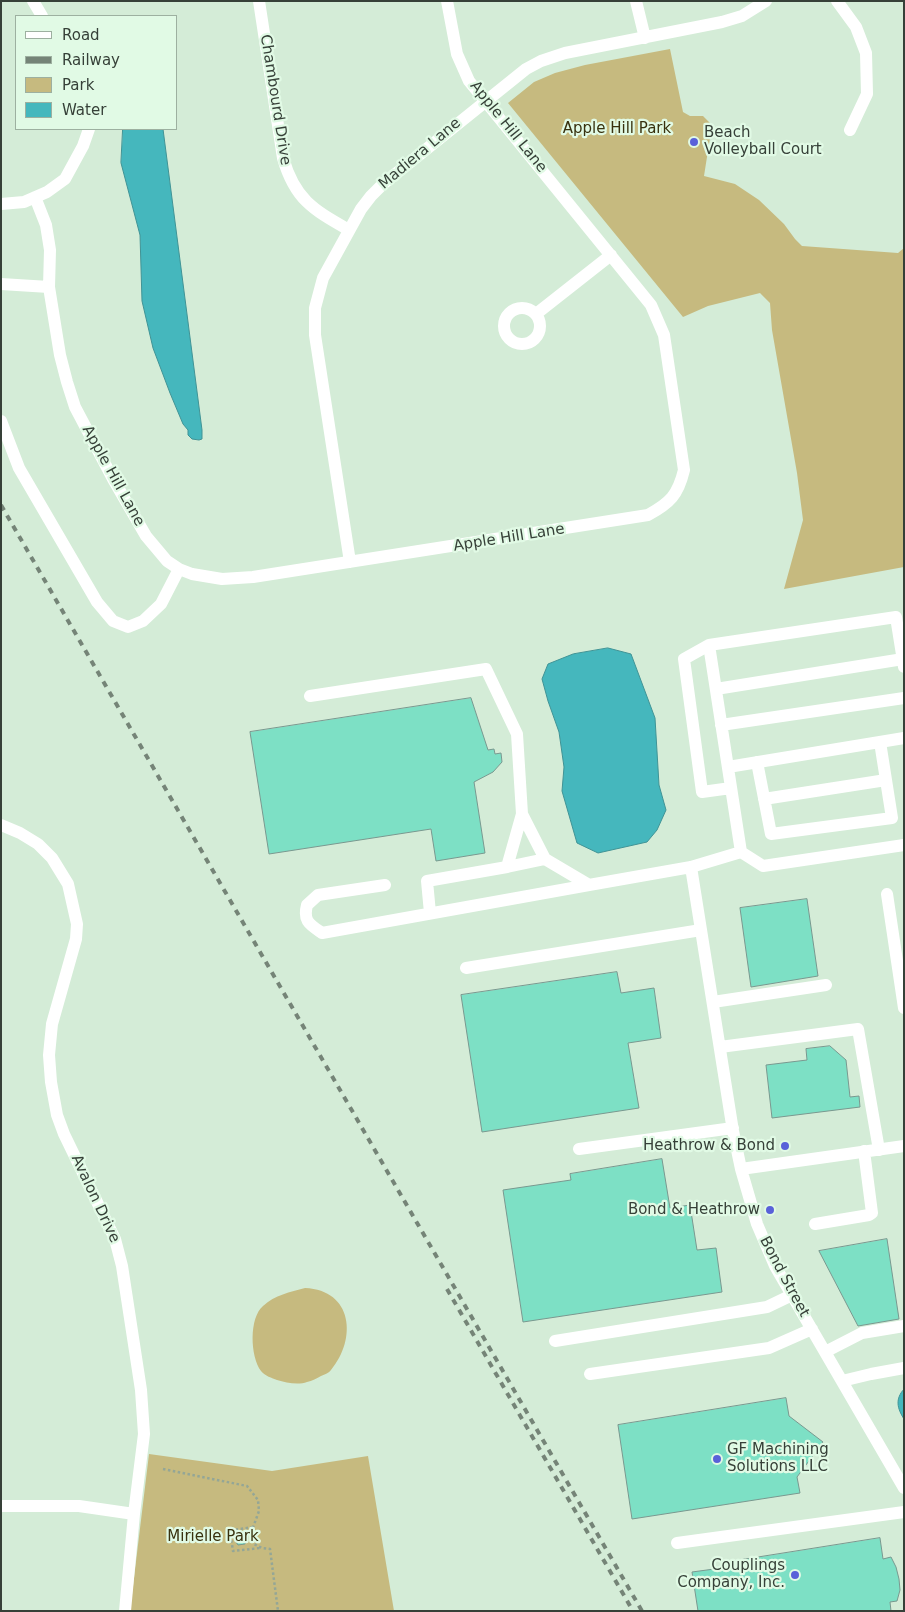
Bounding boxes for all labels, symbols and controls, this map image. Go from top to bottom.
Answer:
legend [15,15,178,130]
text: Road [62,26,100,44]
street label: Chambourd Drive [256,33,294,167]
text: Railway [62,51,120,69]
text: Park [62,76,94,94]
street label: Apple Hill Lane [466,78,550,176]
text: Water [62,101,106,119]
street label: Madiera Lane [375,114,465,194]
park label: Apple Hill Park [563,120,671,138]
place label: Beach Volleyball Court [704,124,822,159]
marker: Beach Volleyball Court [688,136,700,148]
street label: Apple Hill Lane [78,423,148,529]
street label: Apple Hill Lane [452,520,566,556]
place label: Heathrow & Bond [643,1137,775,1155]
marker: Heathrow & Bond [779,1140,791,1152]
street label: Avalon Drive [67,1152,123,1246]
place label: Bond & Heathrow [628,1201,760,1219]
marker: Bond & Heathrow [764,1204,776,1216]
street label: Bond Street [755,1234,813,1320]
place label: GF Machining Solutions LLC [727,1441,829,1476]
marker: GF Machining Solutions LLC [711,1453,723,1465]
park label: Mirielle Park [167,1528,259,1546]
place label: Couplings Company, Inc. [677,1557,785,1592]
marker: Couplings Company, Inc. [789,1569,801,1581]

